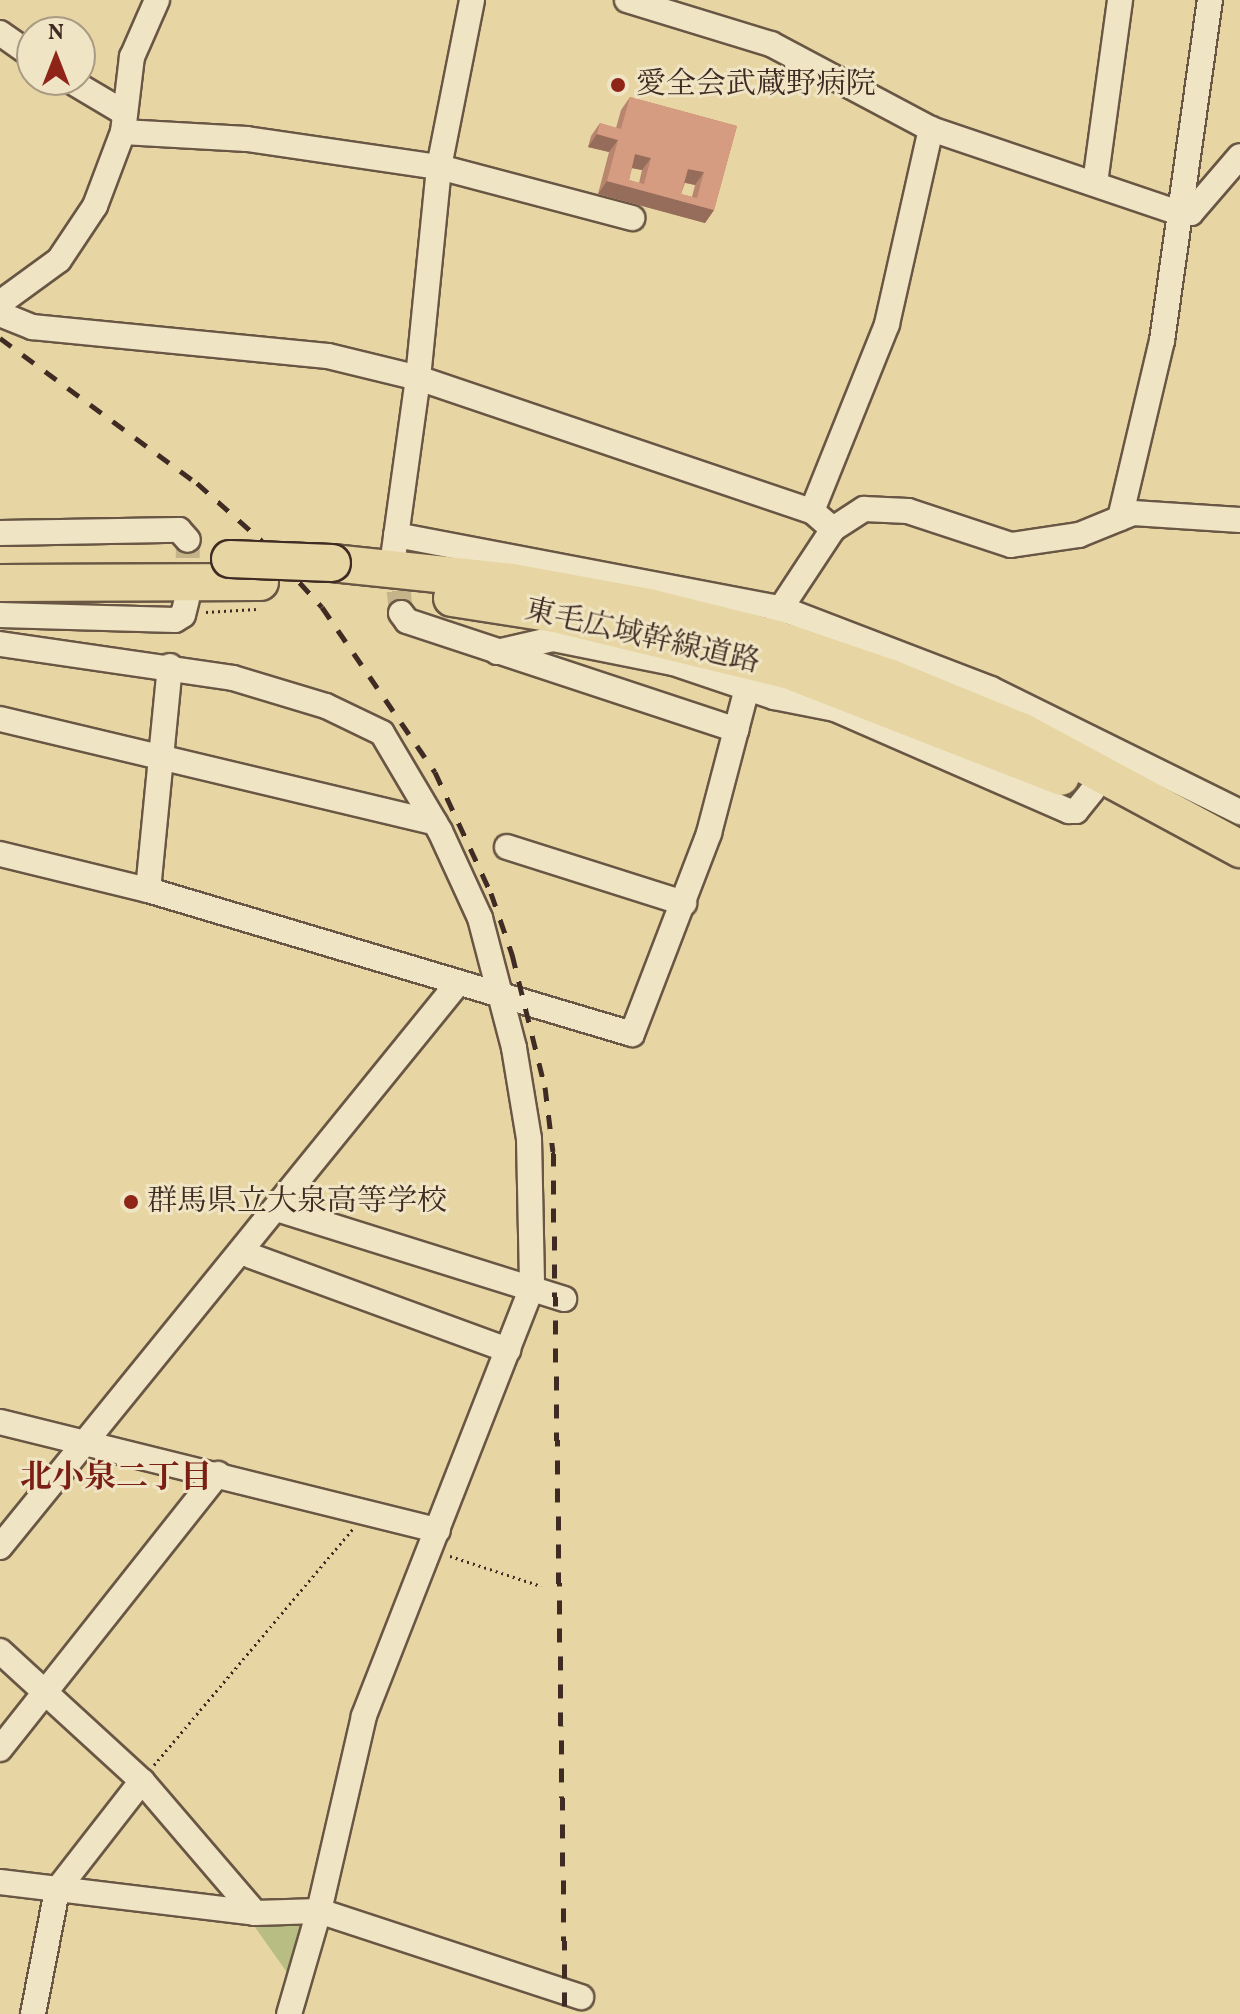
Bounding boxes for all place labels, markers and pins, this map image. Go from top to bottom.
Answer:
place label: 愛全会武蔵野病院 [636,67,876,103]
marker: 愛全会武蔵野病院 [607,74,629,96]
place label: 群馬県立大泉高等学校 [147,1184,447,1220]
marker: 群馬県立大泉高等学校 [122,1193,140,1211]

